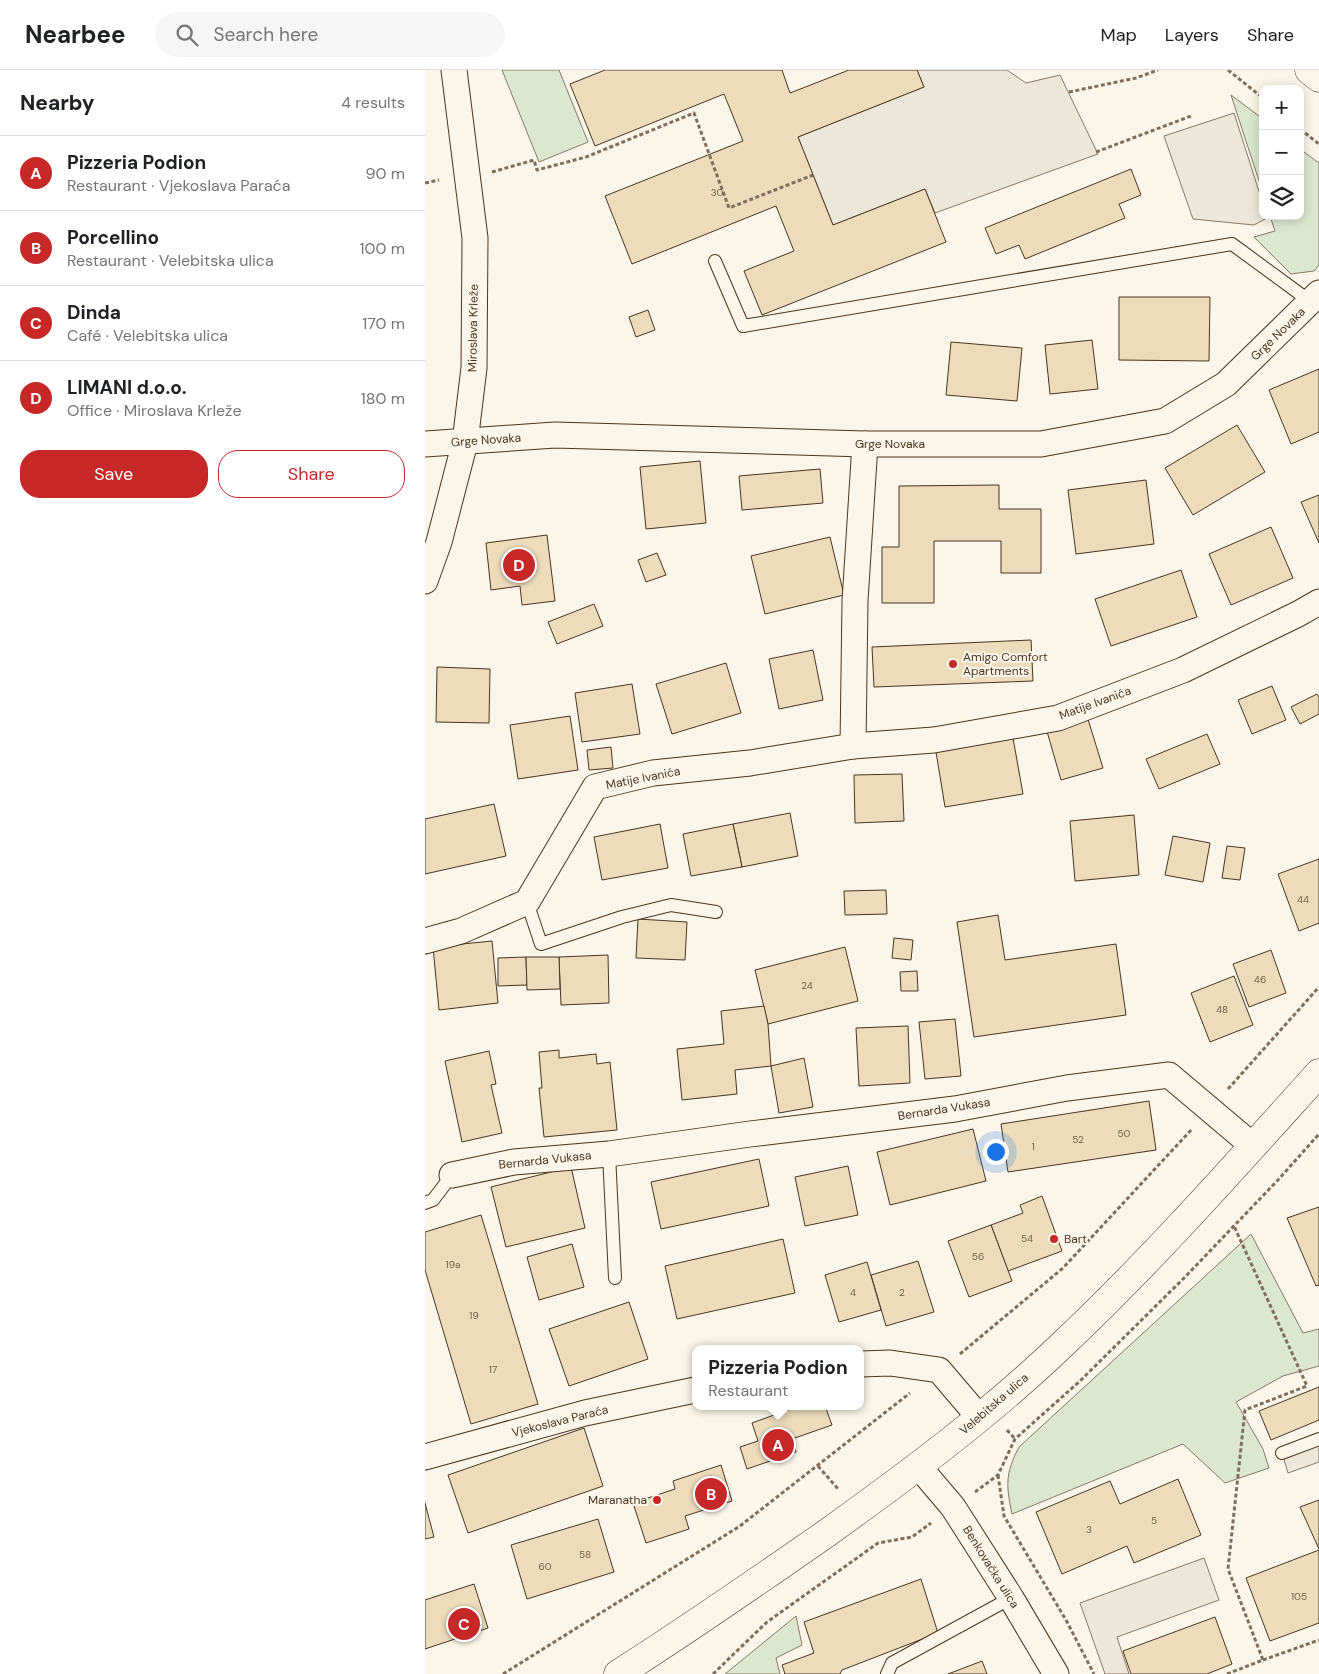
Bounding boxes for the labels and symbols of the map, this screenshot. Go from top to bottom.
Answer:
house number: 30 [711,186,724,199]
street label: Miroslava Krleže [464,284,482,372]
street label: Grge Novaka [1247,304,1309,364]
street label: Grge Novaka [451,430,521,450]
street label: Grge Novaka [855,436,925,452]
pin: D [503,546,535,584]
place label: Amigo Comfort Apartments [963,649,1048,679]
marker: Amigo Comfort Apartments [947,658,959,670]
street label: Matije Ivanića [1057,683,1133,723]
street label: Matije Ivanića [604,763,682,793]
house number: 44 [1297,893,1309,906]
house number: 46 [1254,973,1266,986]
house number: 24 [801,979,813,992]
house number: 48 [1216,1003,1228,1016]
street label: Bernarda Vukasa [897,1094,991,1124]
house number: 50 [1118,1127,1131,1140]
house number: 52 [1072,1133,1084,1146]
your location [983,1139,1009,1165]
house number: 1 [1031,1140,1035,1153]
street label: Bernarda Vukasa [498,1147,592,1173]
place label: Bart [1064,1231,1087,1247]
house number: 54 [1021,1232,1033,1245]
marker: Bart [1048,1233,1060,1245]
house number: 56 [972,1250,984,1263]
house number: 19a [446,1258,460,1271]
house number: 4 [850,1286,856,1299]
house number: 2 [899,1286,905,1299]
house number: 19 [469,1309,479,1322]
house number: 17 [489,1363,497,1376]
street label: Velebitska ulica [956,1370,1032,1438]
street label: Vjekoslava Paraća [510,1401,610,1441]
pin: A [762,1426,794,1464]
pin: B [695,1475,727,1513]
place label: Maranatha [588,1492,647,1508]
marker: Maranatha [651,1494,663,1506]
house number: 5 [1151,1514,1157,1527]
street label: Benkovačka ulica [959,1523,1023,1611]
house number: 3 [1086,1523,1092,1536]
house number: 58 [579,1548,591,1561]
house number: 60 [538,1560,552,1573]
house number: 105 [1291,1590,1307,1603]
pin: C [448,1605,480,1643]

